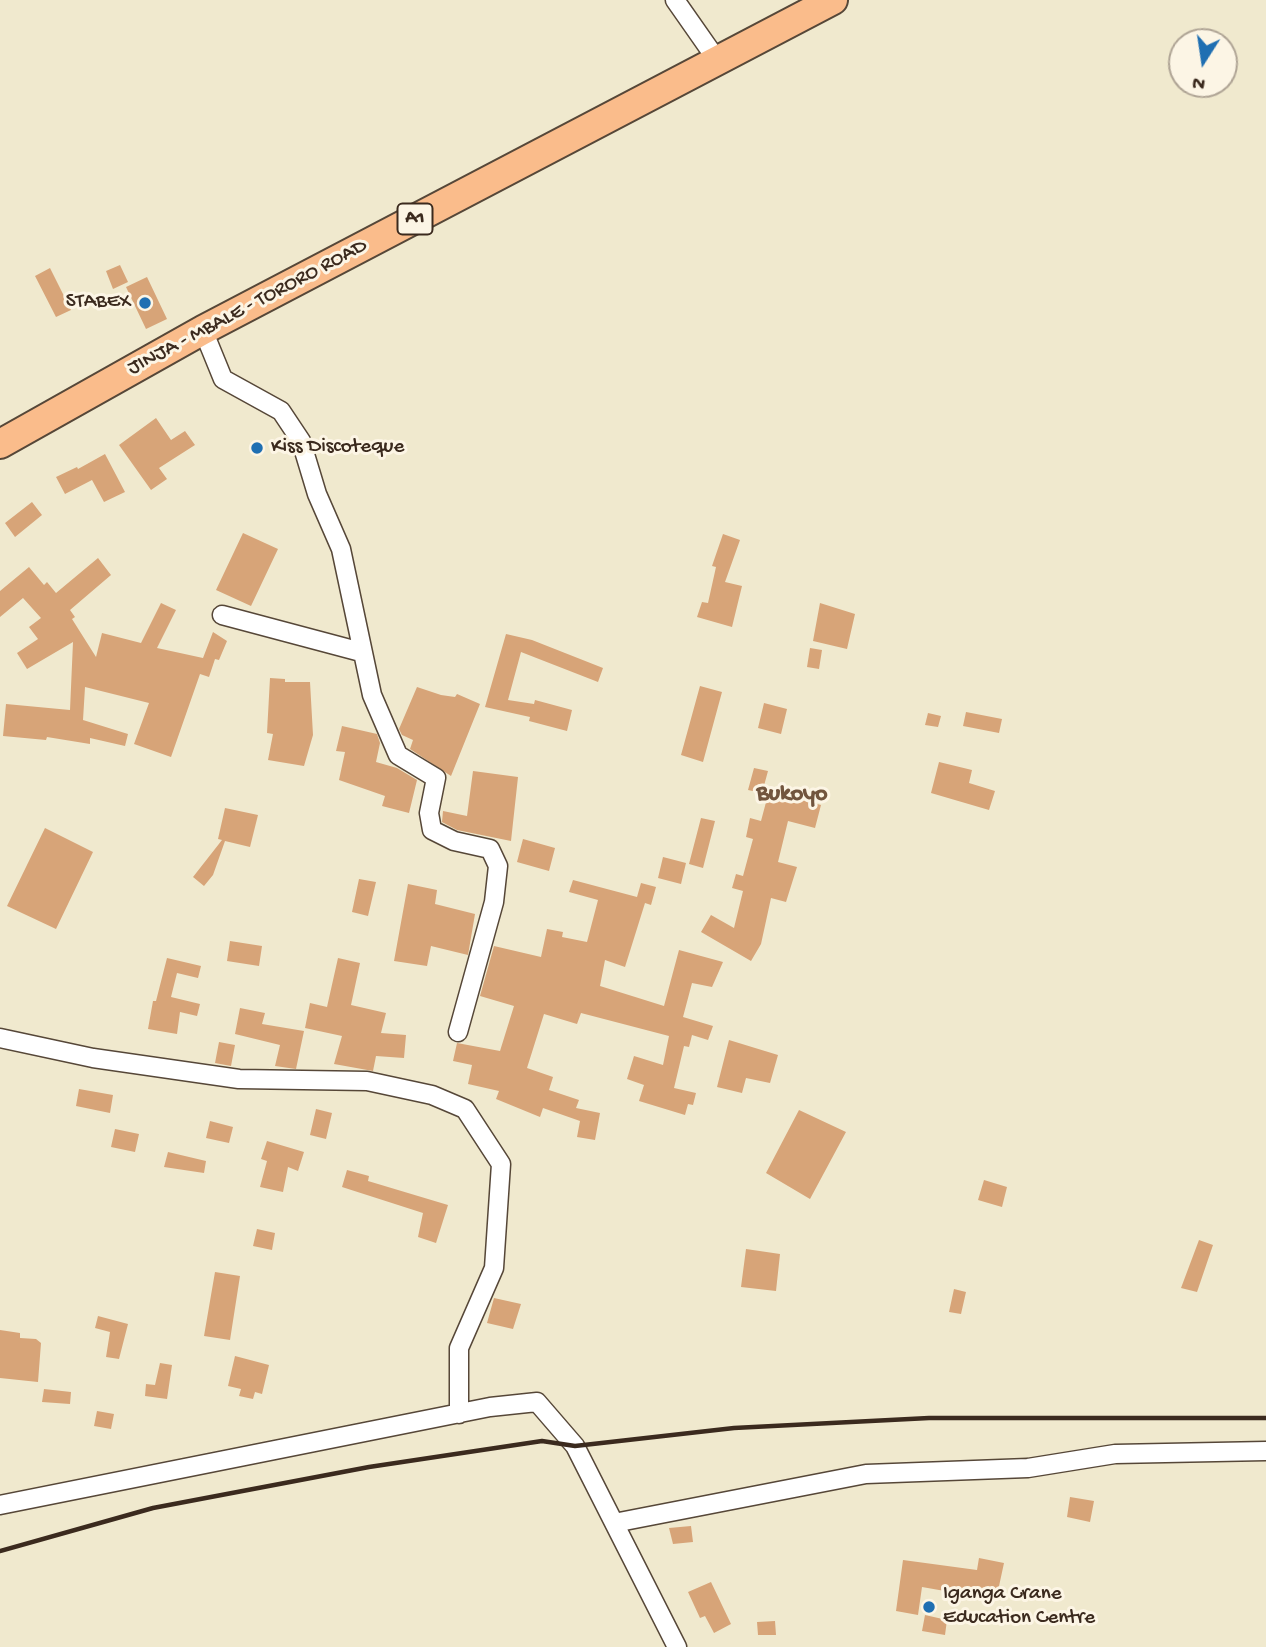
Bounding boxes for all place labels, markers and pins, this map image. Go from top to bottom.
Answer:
place label: STABEX [66,290,131,316]
marker: STABEX [137,295,153,311]
place label: Kiss Discoteque [271,435,404,461]
marker: Kiss Discoteque [249,440,265,456]
place label: Iganga Crane Education Centre [943,1582,1095,1632]
marker: Iganga Crane Education Centre [921,1599,937,1615]

